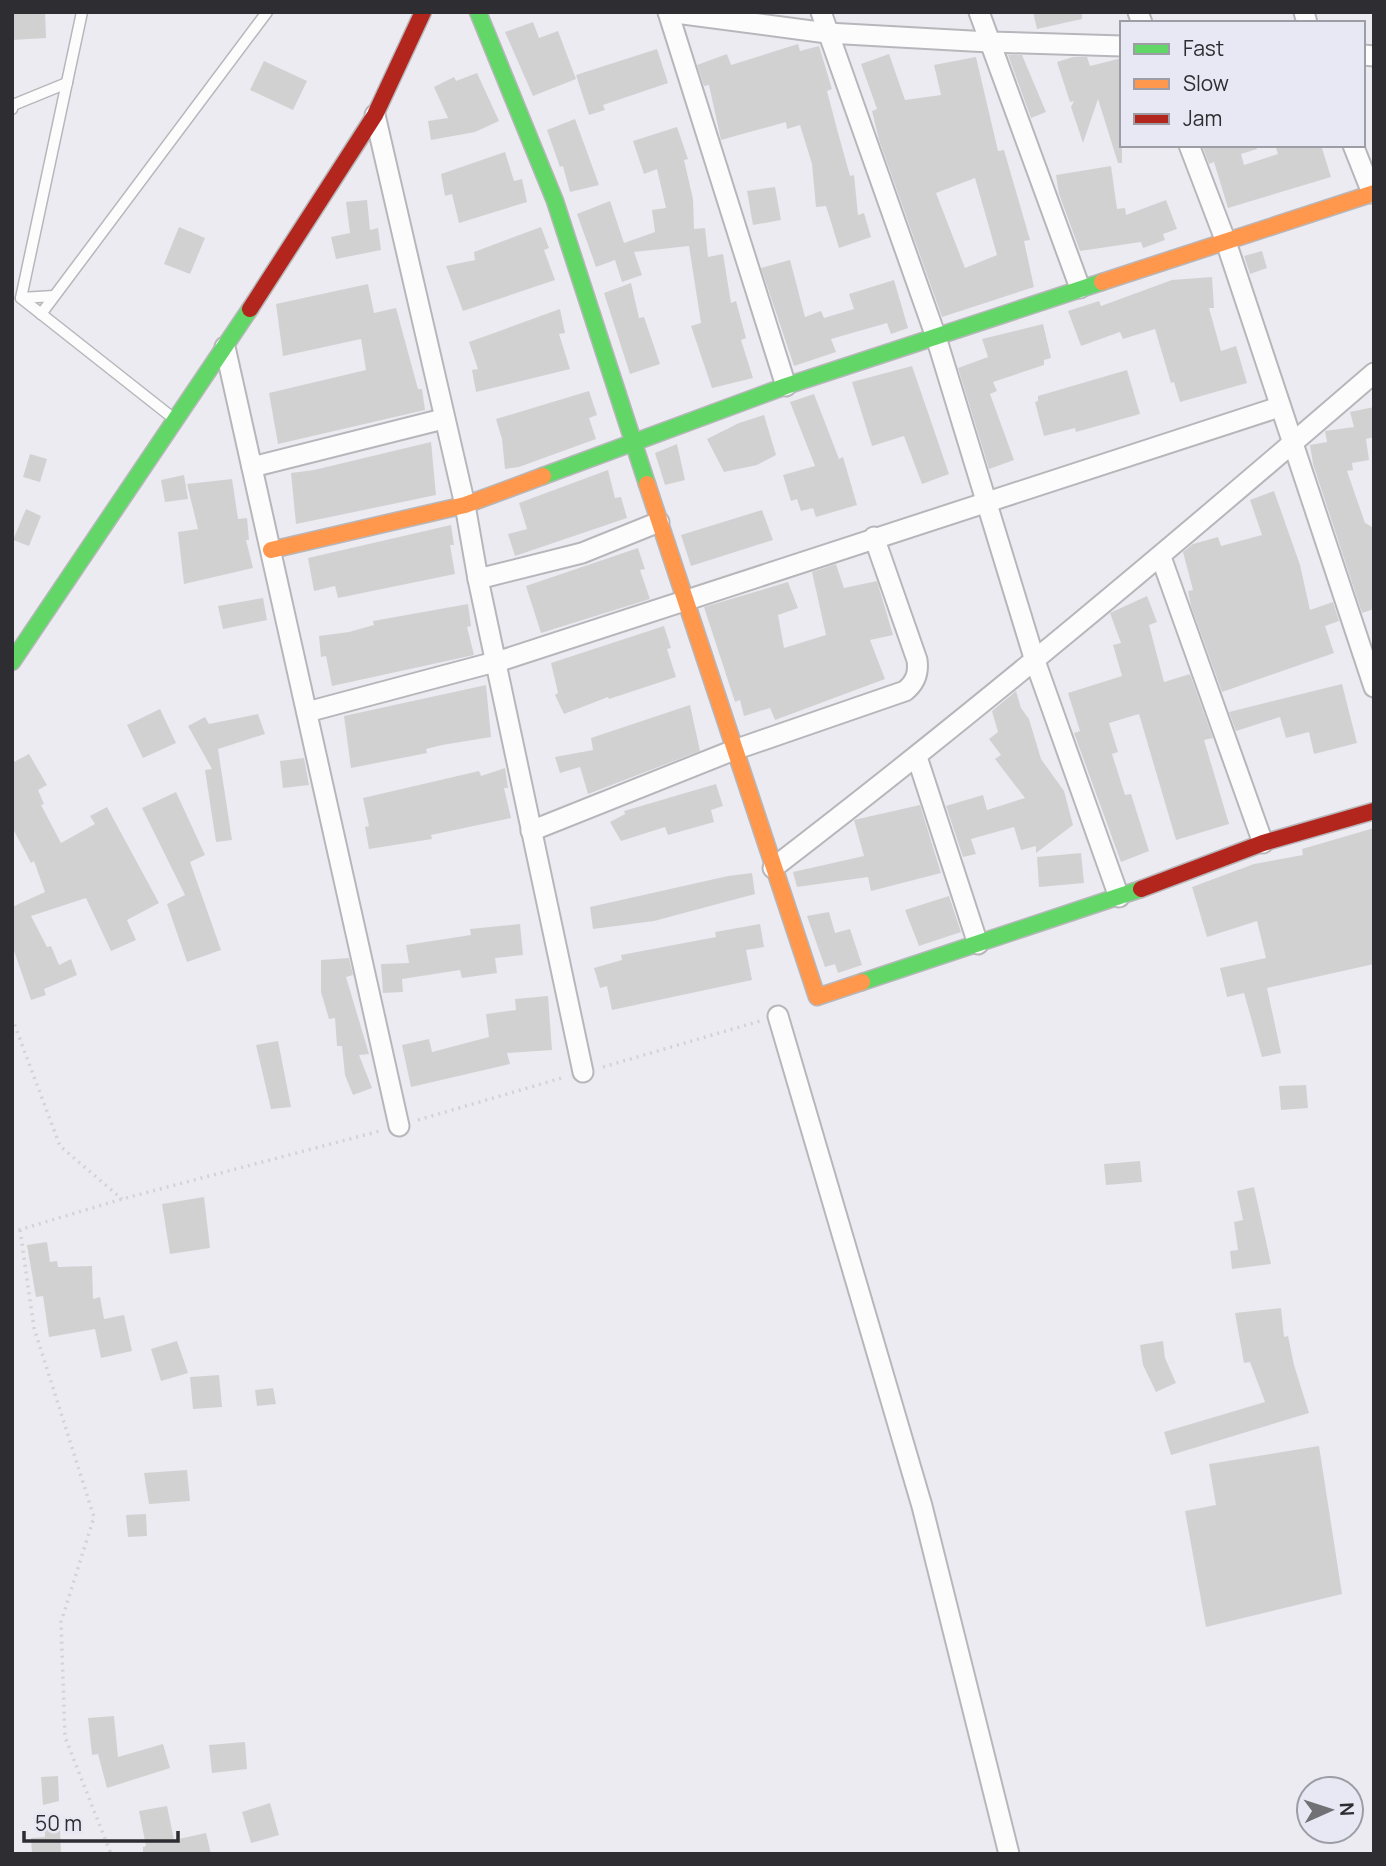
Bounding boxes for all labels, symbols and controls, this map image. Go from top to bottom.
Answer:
legend [1120,21,1365,147]
text: Fast [1183,34,1224,62]
text: Slow [1183,69,1229,97]
text: Jam [1183,104,1222,132]
north arrow [1295,1775,1365,1845]
scale bar [24,1800,178,1844]
text: N [1334,1802,1360,1817]
text: 50 m [35,1809,82,1837]

